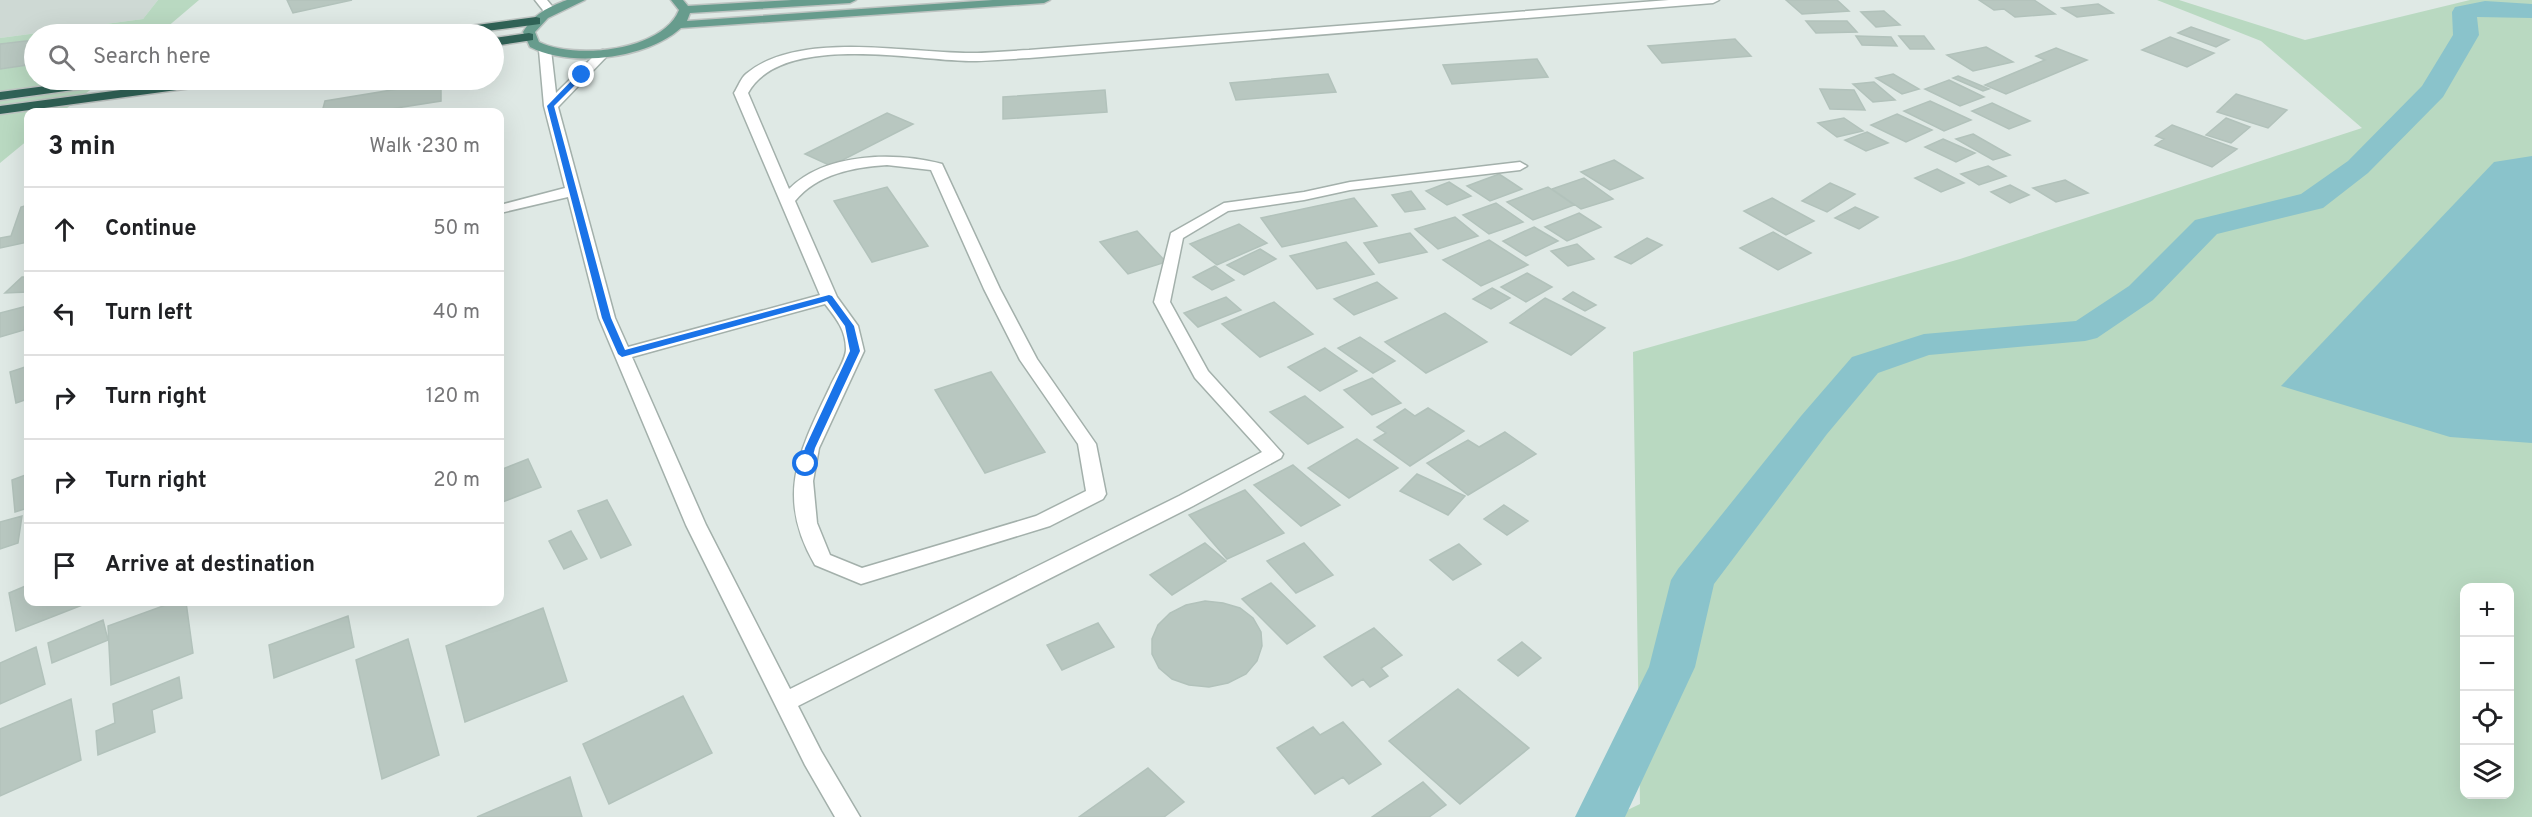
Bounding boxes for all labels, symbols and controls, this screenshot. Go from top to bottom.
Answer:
search box [24,24,504,90]
icon: search [45,41,78,74]
text: Search here [93,44,211,71]
route end [568,61,594,87]
text: 3 min [48,131,116,164]
text: Walk · 230 m [369,134,480,160]
icon: ahead [48,213,81,246]
text: Continue [105,216,196,243]
text: 50 m [433,216,480,242]
icon: left [48,297,81,330]
text: Turn left [105,300,193,327]
text: 40 m [433,300,480,326]
icon: right [48,381,81,414]
text: Turn right [105,384,207,411]
text: 120 m [426,384,480,410]
route start [792,450,818,476]
icon: right [48,465,81,498]
text: Turn right [105,468,207,495]
text: 20 m [433,468,480,494]
icon: arrive [48,549,81,582]
text: Arrive at destination [105,552,315,579]
map controls [2460,583,2514,799]
button: + [2460,583,2514,637]
button: − [2460,637,2514,691]
button: locate [2460,691,2514,745]
button: layers [2460,745,2514,799]

